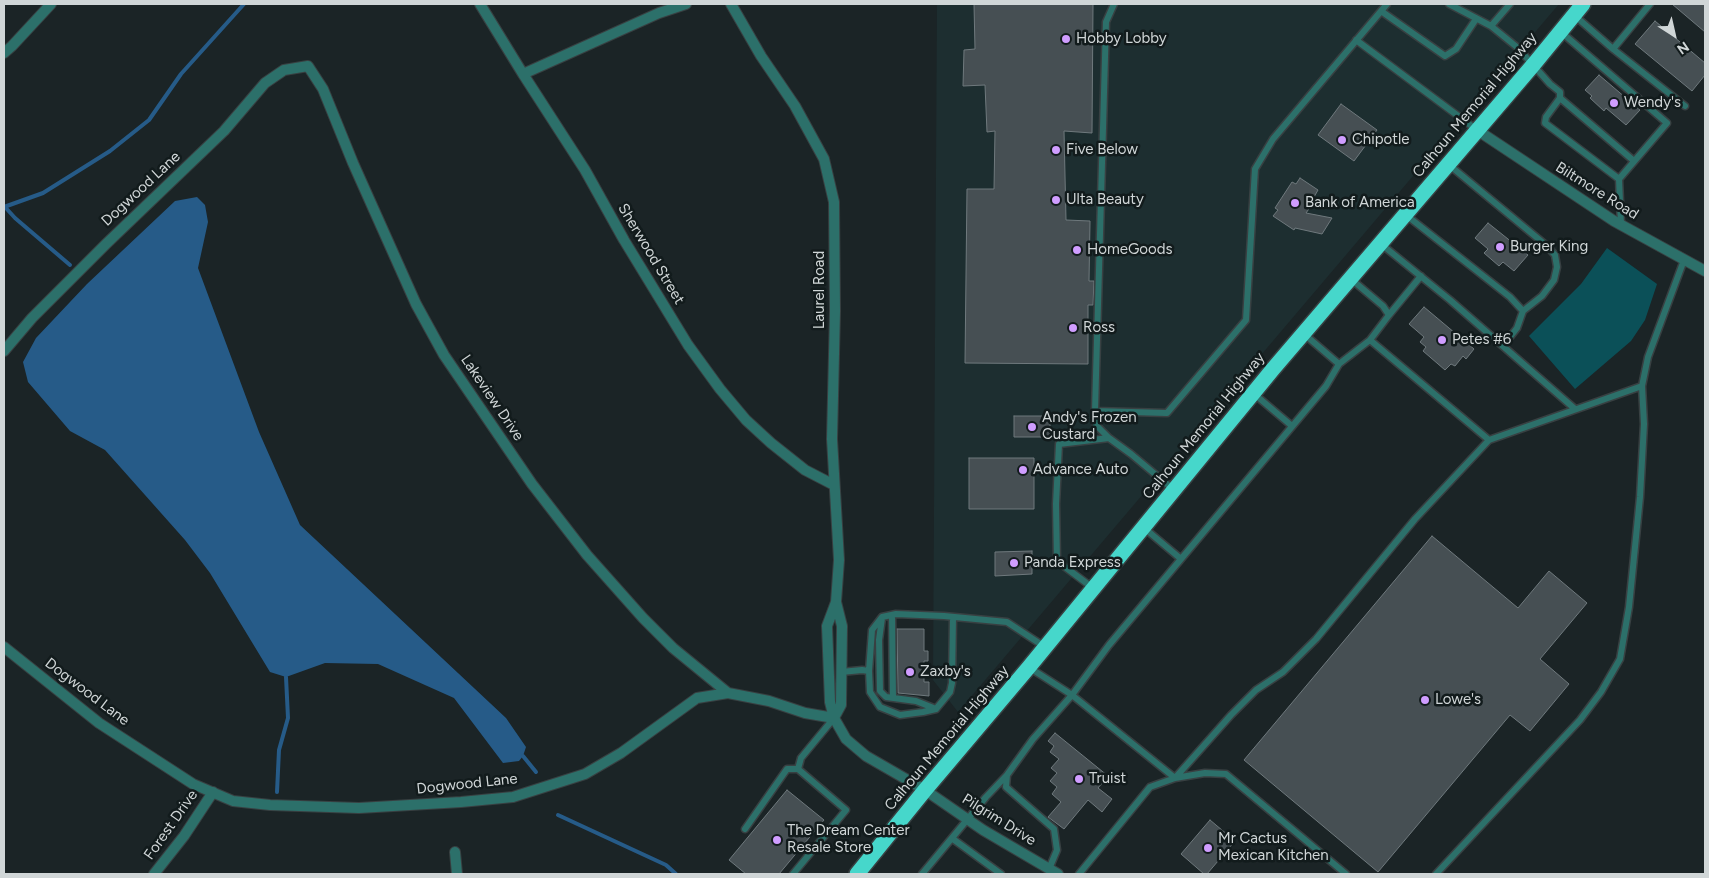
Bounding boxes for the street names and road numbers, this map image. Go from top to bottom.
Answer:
street label: Calhoun Memorial Highway [1409,29,1541,181]
street label: Dogwood Lane [98,148,184,230]
street label: Biltmore Road [1552,158,1642,224]
street label: Sherwood Street [614,200,688,308]
street label: Laurel Road [811,251,829,329]
street label: Calhoun Memorial Highway [1139,349,1269,503]
street label: Lakeview Drive [457,352,527,444]
street label: Dogwood Lane [41,654,133,730]
street label: Calhoun Memorial Highway [881,662,1013,814]
street label: Dogwood Lane [416,770,518,798]
street label: Forest Drive [140,787,202,863]
street label: Pilgrim Drive [959,790,1039,850]

